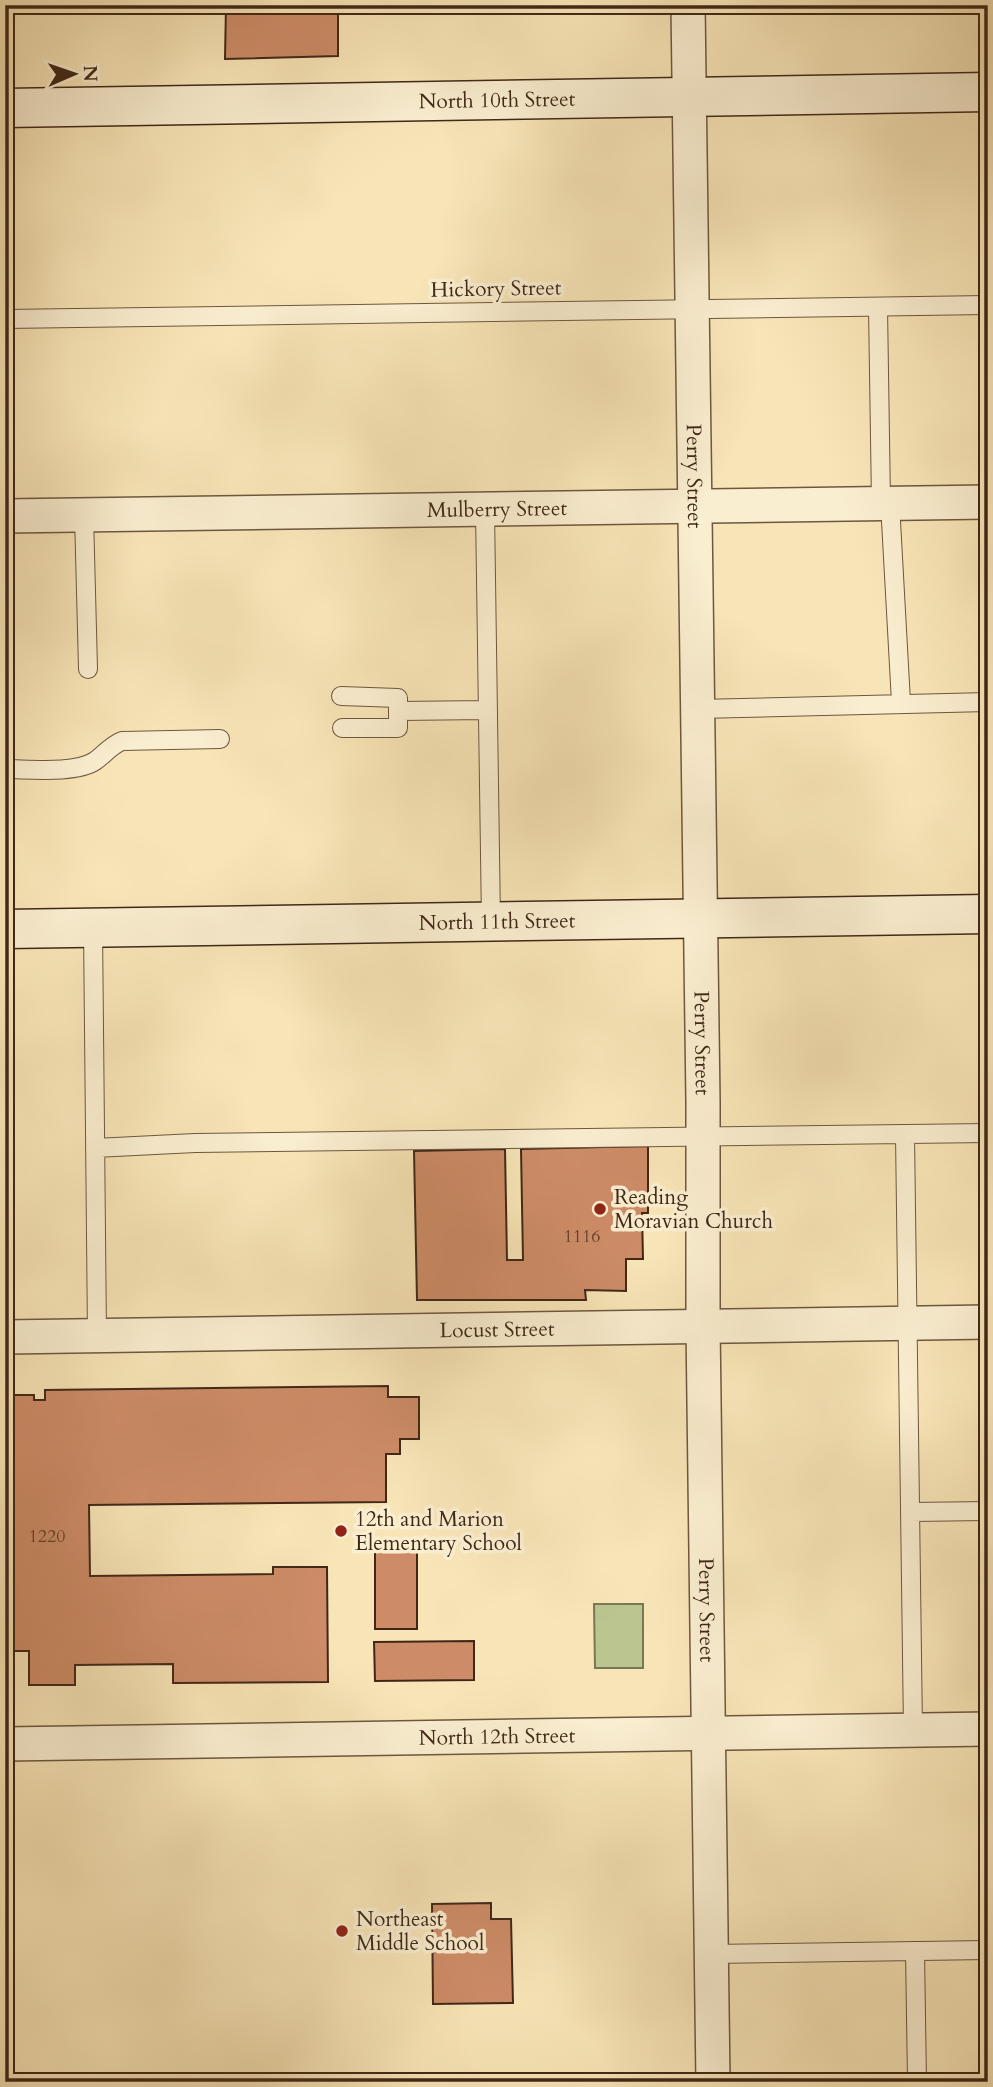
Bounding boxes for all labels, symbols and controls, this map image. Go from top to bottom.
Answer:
north arrow [38,38,108,108]
text: N [77,65,103,83]
street label: North 10th Street [418,84,576,116]
street label: Hickory Street [430,273,562,305]
street label: Perry Street [679,423,710,529]
street label: Mulberry Street [427,493,568,524]
street label: North 11th Street [418,906,576,937]
street label: Perry Street [687,990,717,1096]
place label: Reading Moravian Church [614,1183,773,1236]
marker: Reading Moravian Church [592,1201,608,1217]
house number: 1116 [564,1224,600,1249]
street label: Locust Street [439,1314,555,1345]
place label: 12th and Marion Elementary School [355,1505,522,1558]
marker: 12th and Marion Elementary School [333,1523,349,1539]
house number: 1220 [29,1524,65,1549]
street label: Perry Street [692,1557,722,1663]
street label: North 12th Street [418,1721,576,1752]
place label: Northeast Middle School [356,1905,484,1958]
marker: Northeast Middle School [334,1923,350,1939]

